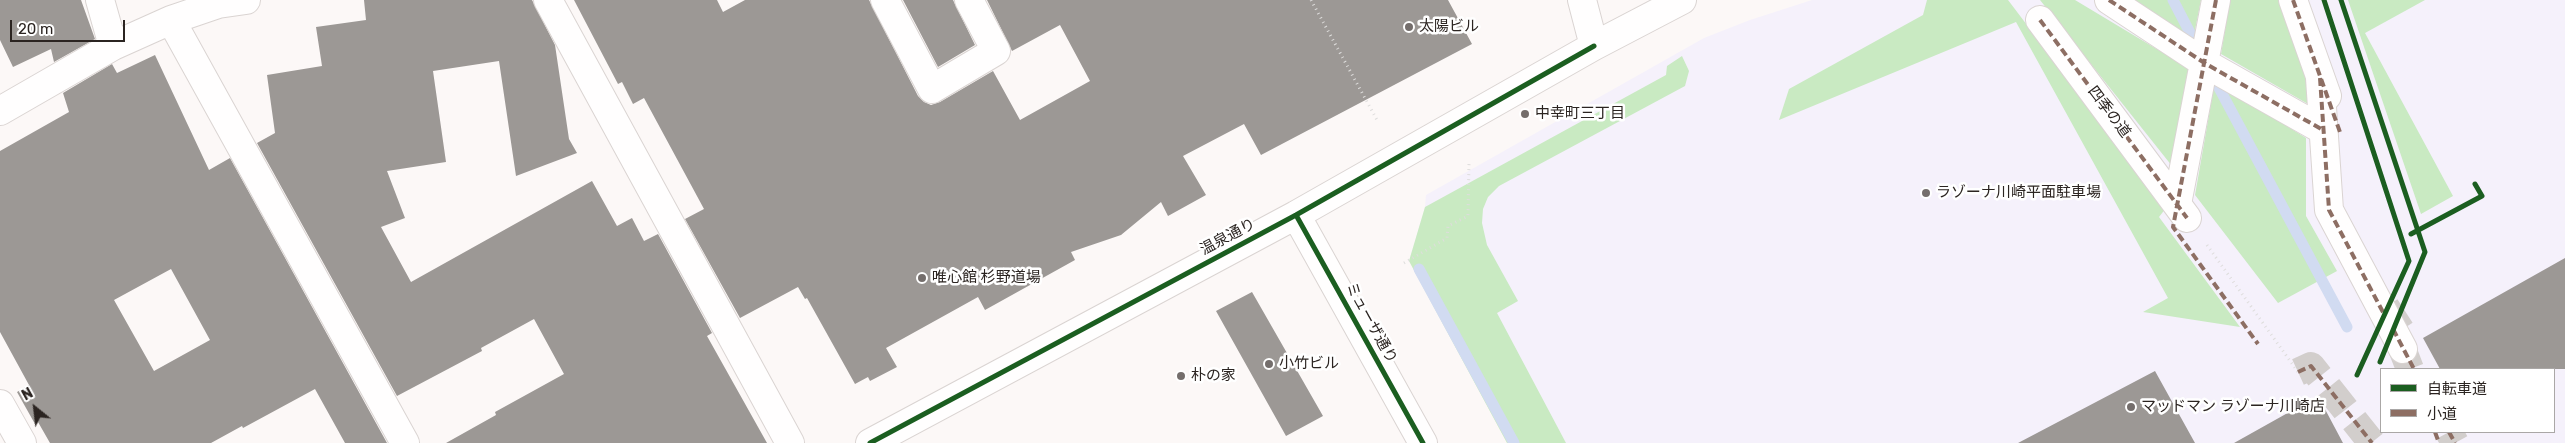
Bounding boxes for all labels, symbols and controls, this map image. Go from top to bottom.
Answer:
scale bar [12,10,128,42]
place label: 太陽ビル [1419,18,1479,36]
text: 20 m [18,20,53,38]
marker: 太陽ビル [1403,21,1415,33]
street label: 四季の道 [2084,83,2134,141]
place label: 中幸町三丁目 [1535,105,1625,123]
marker: 中幸町三丁目 [1519,108,1531,120]
place label: ラゾーナ川崎平面駐車場 [1936,184,2101,202]
marker: ラゾーナ川崎平面駐車場 [1920,187,1932,199]
street label: 温泉通り [1197,215,1259,259]
place label: 唯心館 杉野道場 [932,269,1041,287]
marker: 唯心館 杉野道場 [916,272,928,284]
street label: ミューザ通り [1341,279,1401,367]
place label: 小竹ビル [1279,355,1339,373]
marker: 小竹ビル [1263,358,1275,370]
place label: 朴の家 [1191,367,1236,385]
legend [2380,368,2555,433]
marker: 朴の家 [1175,370,1187,382]
text: 自転車道 [2427,380,2487,398]
north arrow [10,383,60,433]
text: N [19,385,36,404]
place label: マッドマン ラゾーナ川崎店 [2141,398,2325,416]
marker: マッドマン ラゾーナ川崎店 [2125,401,2137,413]
text: 小道 [2427,405,2457,423]

